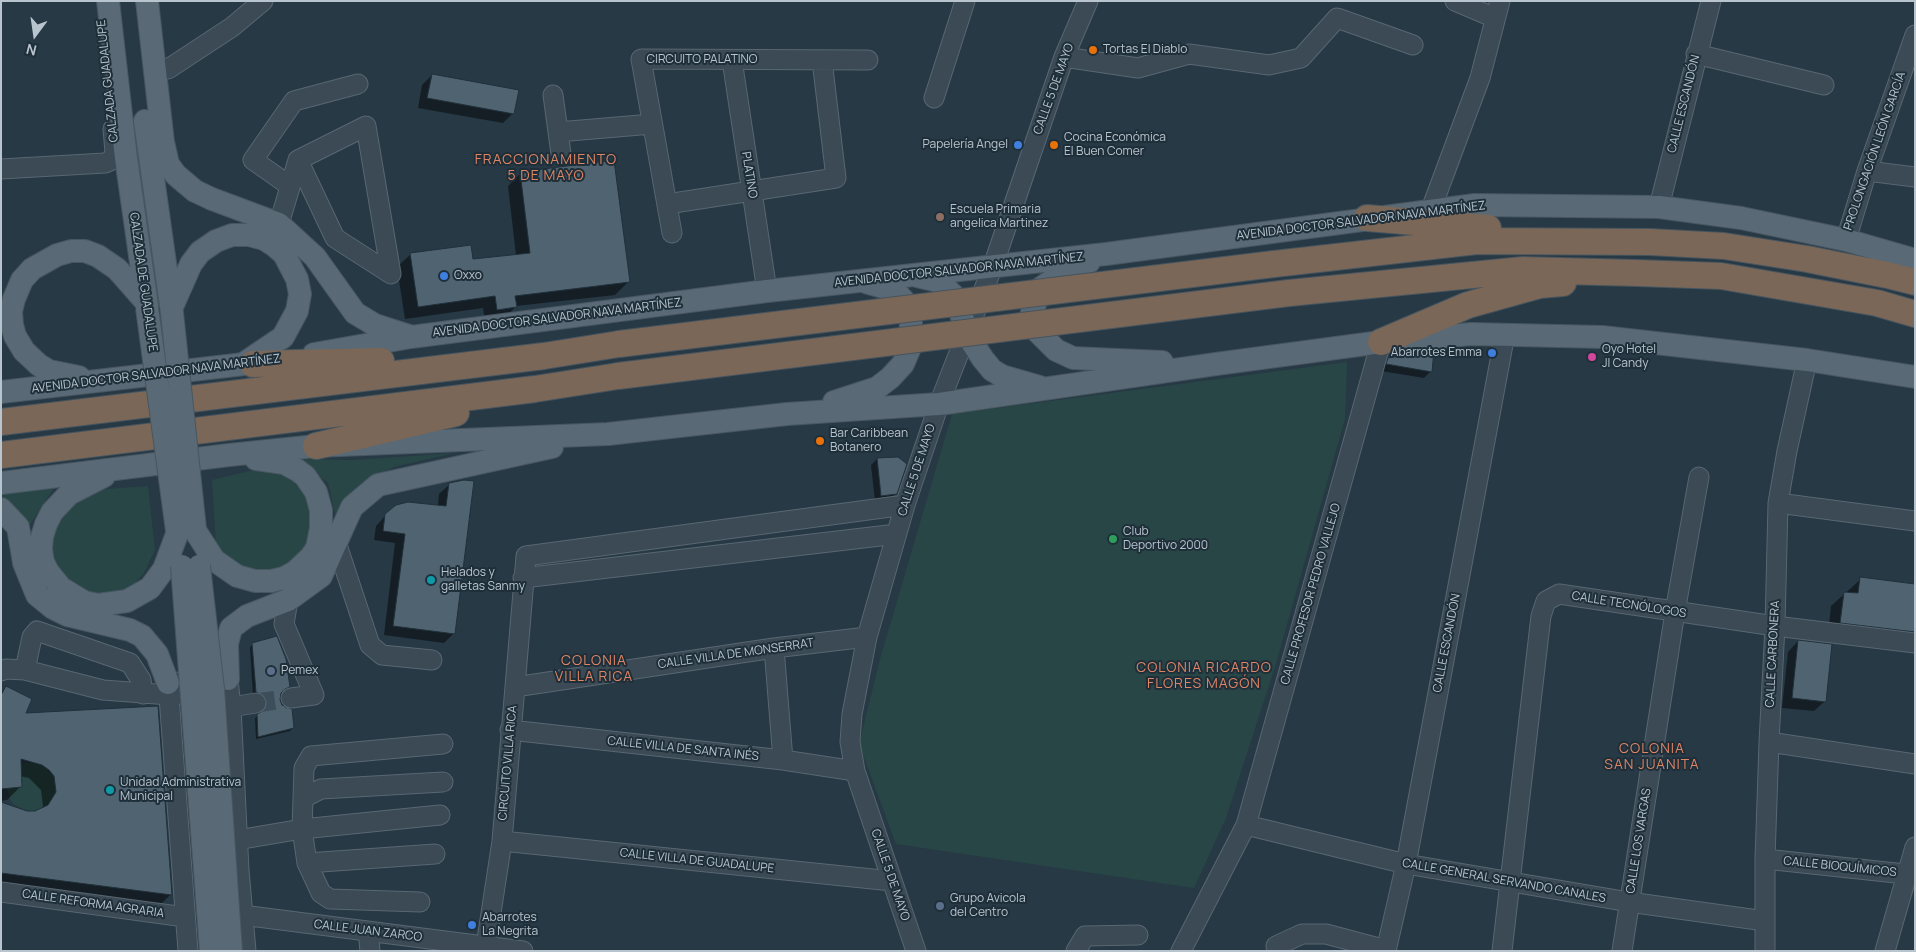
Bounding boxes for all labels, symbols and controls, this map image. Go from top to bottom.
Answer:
north arrow [10,10,60,60]
street label: CALZADA GUADALUPE [94,19,122,143]
text: N [24,40,38,60]
street label: CALLE 5 DE MAYO [1031,41,1077,137]
place label: Tortas El Diablo [1103,43,1187,57]
marker: Tortas El Diablo [1087,44,1099,56]
street label: CIRCUITO PALATINO [647,53,757,67]
street label: CALLE ESCANDÓN [1665,54,1703,154]
street label: PROLONGACIÓN LEÓN GARCÍA [1841,70,1909,232]
place label: Cocina Económica El Buen Comer [1064,131,1166,159]
place label: Papelería Angel [923,138,1008,152]
marker: Papelería Angel [1012,139,1024,151]
marker: Cocina Económica El Buen Comer [1048,139,1060,151]
street label: PLATINO [738,151,760,199]
district label: FRACCIONAMIENTO 5 DE MAYO [473,152,619,184]
street label: AVENIDA DOCTOR SALVADOR NAVA MARTÍNEZ [1236,199,1486,243]
place label: Escuela Primaria angelica Martinez [950,203,1048,231]
marker: Escuela Primaria angelica Martinez [934,211,946,223]
street label: CALZADA DE GUADALUPE [126,212,160,352]
street label: AVENIDA DOCTOR SALVADOR NAVA MARTÍNEZ [834,250,1084,290]
place label: Oxxo [454,269,482,283]
marker: Oxxo [438,270,450,282]
street label: AVENIDA DOCTOR SALVADOR NAVA MARTÍNEZ [432,296,682,340]
place label: Oyo Hotel JI Candy [1602,343,1656,371]
place label: Abarrotes Emma [1391,346,1482,360]
marker: Abarrotes Emma [1486,347,1498,359]
marker: Oyo Hotel JI Candy [1586,351,1598,363]
street label: AVENIDA DOCTOR SALVADOR NAVA MARTÍNEZ [31,352,281,396]
street label: CALLE 5 DE MAYO [895,422,939,518]
place label: Bar Caribbean Botanero [830,427,908,455]
marker: Bar Caribbean Botanero [814,435,826,447]
street label: CALLE PROFESOR PEDRO VALLEJO [1278,502,1344,686]
place label: Club Deportivo 2000 [1123,525,1208,553]
marker: Club Deportivo 2000 [1107,533,1119,545]
place label: Helados y galletas Sanmy [441,566,525,594]
marker: Helados y galletas Sanmy [425,574,437,586]
street label: CALLE TECNÓLOGOS [1571,589,1687,621]
street label: CALLE ESCANDÓN [1430,592,1464,694]
street label: CALLE CARBONERA [1763,600,1783,708]
street label: CALLE VILLA DE MONSERRAT [657,636,815,672]
district label: COLONIA VILLA RICA [554,653,634,686]
district label: COLONIA RICARDO FLORES MAGÓN [1134,660,1274,692]
place label: Pemex [281,664,318,678]
marker: Pemex [265,665,277,677]
street label: CIRCUITO VILLA RICA [496,705,520,821]
street label: CALLE VILLA DE SANTA INÉS [607,734,759,764]
district label: COLONIA SAN JUANITA [1603,741,1701,774]
place label: Unidad Administrativa Municipal [120,776,241,804]
marker: Unidad Administrativa Municipal [104,784,116,796]
street label: CALLE LOS VARGAS [1624,787,1654,895]
street label: CALLE 5 DE MAYO [868,827,912,923]
street label: CALLE VILLA DE GUADALUPE [619,846,775,876]
street label: CALLE BIOQUÍMICOS [1783,854,1897,880]
street label: CALLE GENERAL SERVANDO CANALES [1401,856,1607,906]
street label: CALLE REFORMA AGRARIA [21,887,165,921]
place label: Grupo Avicola del Centro [950,892,1026,920]
marker: Grupo Avicola del Centro [934,900,946,912]
place label: Abarrotes La Negrita [482,911,538,939]
street label: CALLE JUAN ZARCO [313,917,423,945]
marker: Abarrotes La Negrita [466,919,478,931]

